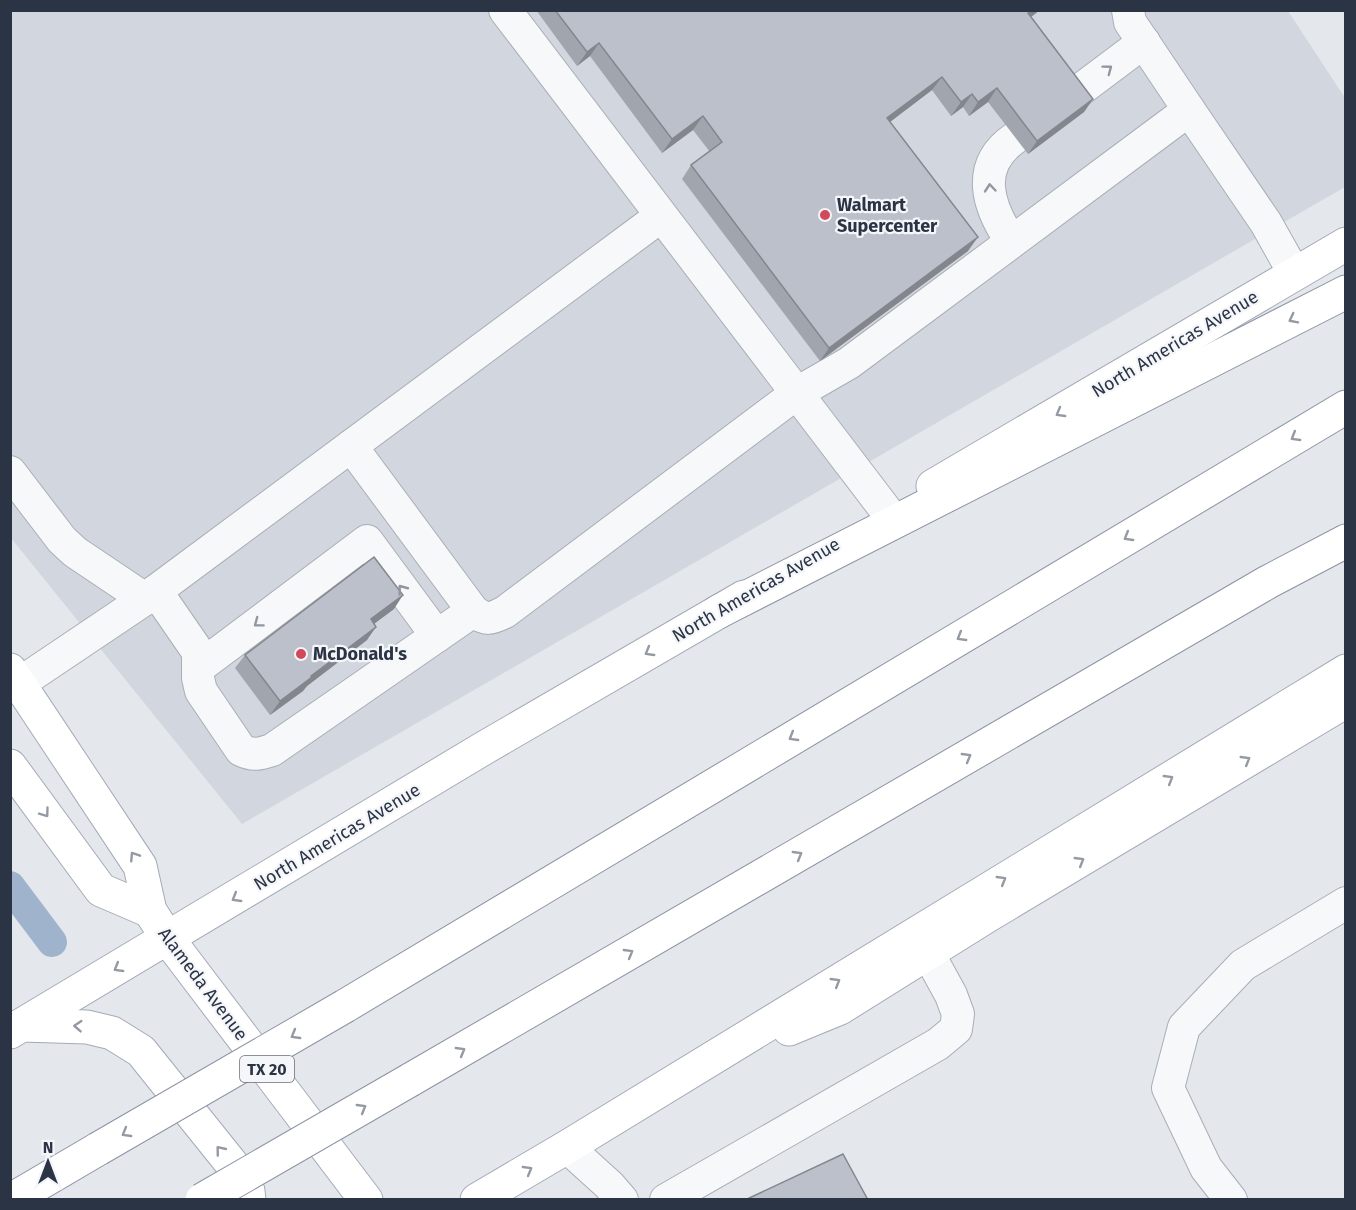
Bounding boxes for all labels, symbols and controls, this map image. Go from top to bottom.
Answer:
one-way arrow [1101,65,1112,76]
one-way arrow [984,184,997,193]
place label: Walmart Supercenter [837,194,938,237]
marker: Walmart Supercenter [818,208,832,222]
street label: North Americas Avenue [1088,286,1262,402]
one-way arrow [1289,311,1300,323]
one-way arrow [1056,405,1066,417]
one-way arrow [1291,430,1301,441]
one-way arrow [1124,530,1134,542]
street label: North Americas Avenue [668,533,844,647]
one-way arrow [398,585,409,596]
one-way arrow [254,616,265,627]
one-way arrow [957,630,967,642]
place label: McDonald's [313,643,407,665]
one-way arrow [645,644,655,656]
marker: McDonald's [294,647,308,661]
one-way arrow [789,730,799,742]
one-way arrow [961,753,971,764]
one-way arrow [1240,756,1250,768]
one-way arrow [1163,774,1173,786]
street label: North Americas Avenue [250,779,424,895]
one-way arrow [38,806,49,817]
one-way arrow [130,851,141,862]
one-way arrow [792,851,802,862]
one-way arrow [1074,857,1084,869]
one-way arrow [996,876,1006,888]
one-way arrow [232,890,242,902]
street label: Alameda Avenue [153,923,253,1045]
one-way arrow [623,949,634,960]
one-way arrow [114,961,124,973]
one-way arrow [830,977,840,989]
one-way arrow [74,1020,83,1033]
one-way arrow [290,1028,301,1039]
one-way arrow [455,1047,465,1058]
road number: TX 20 [240,1056,294,1082]
one-way arrow [356,1104,366,1115]
one-way arrow [122,1126,132,1137]
north arrow [18,1132,78,1192]
text: N [43,1138,53,1157]
one-way arrow [217,1145,228,1156]
one-way arrow [522,1166,532,1177]

